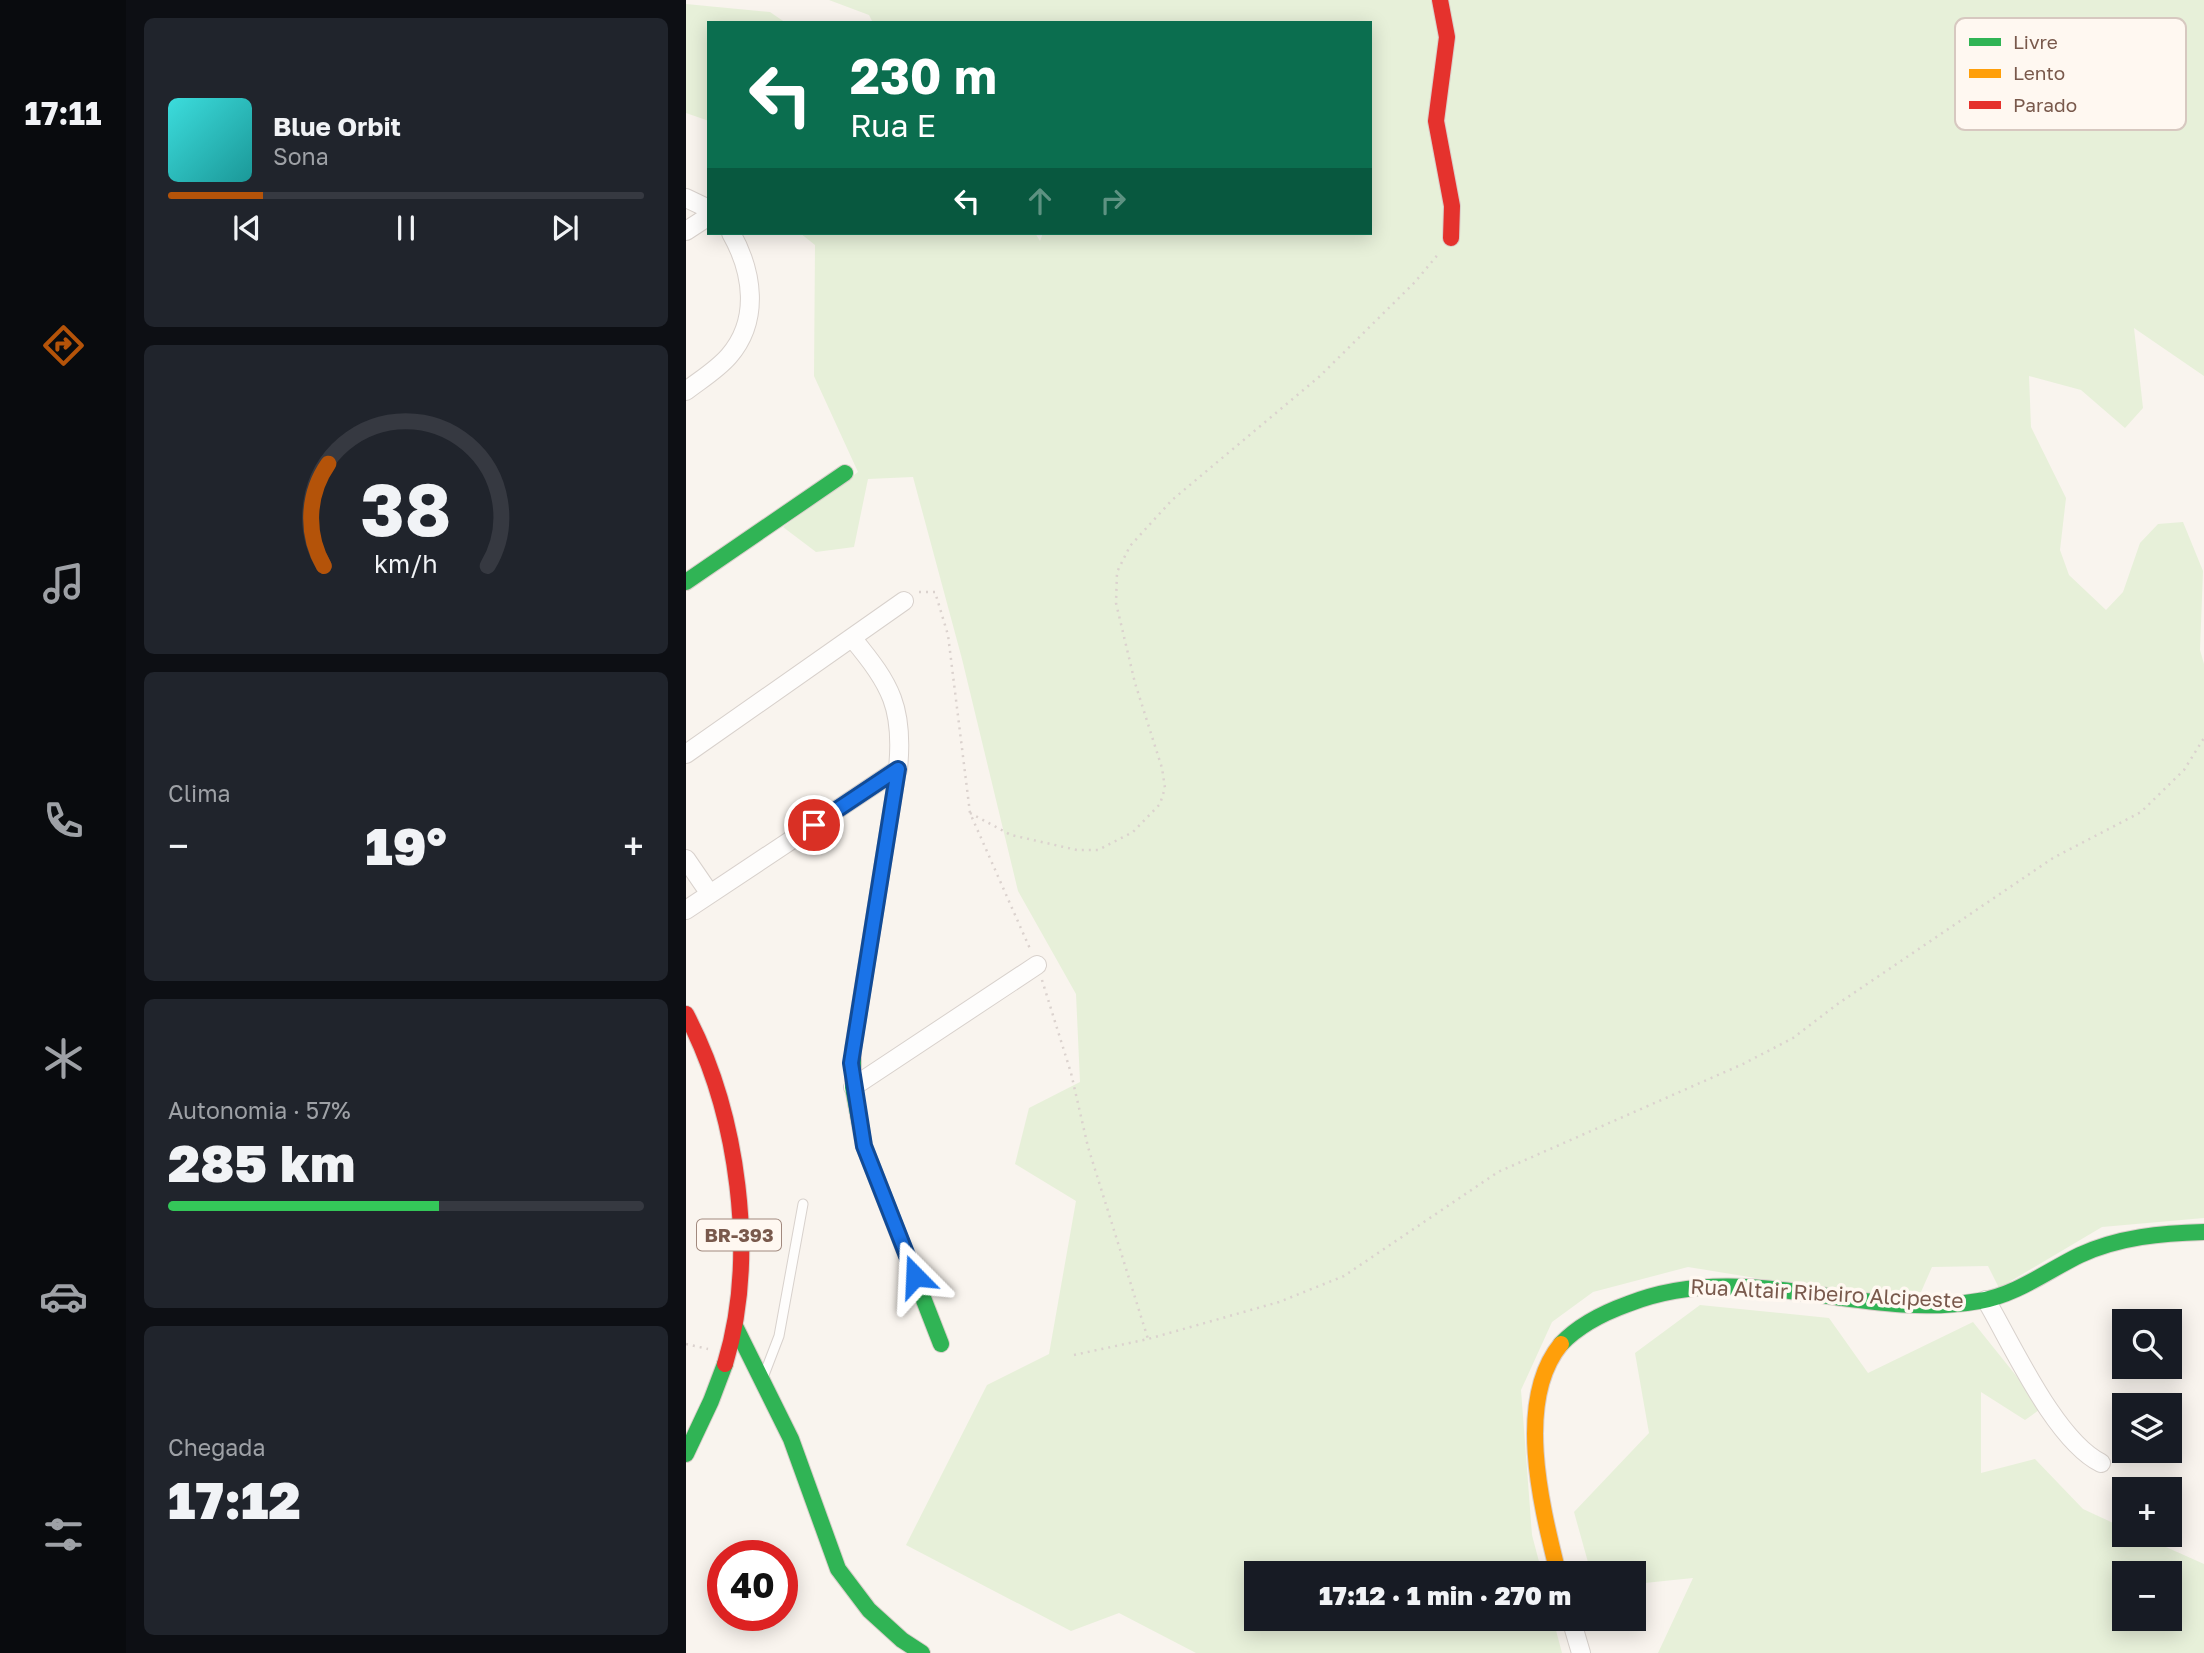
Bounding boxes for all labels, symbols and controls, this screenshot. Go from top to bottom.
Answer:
legend [1955,18,2186,130]
text: Livre [2013,30,2058,53]
text: 230 m [850,46,997,105]
icon: left [735,49,826,140]
text: Lento [2013,61,2065,84]
text: Parado [2013,93,2077,116]
text: 17:11 [24,94,102,132]
text: Rua E [850,106,936,144]
text: Blue Orbit [273,111,401,142]
text: Sona [273,142,329,170]
icon: left [948,182,986,220]
icon: ahead [1021,182,1059,220]
icon: right [1094,182,1132,220]
icon: previous [228,209,266,247]
icon: pause [387,209,425,247]
icon: next [546,209,584,247]
icon: directions [39,321,88,370]
text: 38 [361,465,452,552]
text: km/h [374,547,438,578]
icon: music [39,559,88,608]
text: Clima [168,779,231,807]
pin [784,795,844,855]
icon: phone [39,796,88,845]
icon: arrive [795,806,833,844]
text: 19° [365,814,447,876]
text: − [168,823,189,868]
text: + [623,823,644,868]
icon: climate [39,1034,88,1083]
text: Autonomia · 57% [168,1096,351,1124]
text: 285 km [168,1131,355,1193]
road number: BR-393 [697,1219,781,1250]
position arrow [878,1239,952,1313]
icon: car [39,1272,88,1321]
street label: Rua Altair Ribeiro Alcipeste [1690,1273,1964,1313]
map controls [2112,1309,2182,1631]
button: search [2112,1309,2182,1379]
button: layers [2112,1393,2182,1463]
text: Chegada [168,1433,265,1461]
text: 17:12 [168,1468,301,1530]
button: + [2112,1477,2182,1547]
icon: filters [39,1510,88,1559]
speed limit sign: 40 [707,1540,798,1631]
button: − [2112,1561,2182,1631]
text: 17:12 · 1 min · 270 m [1319,1580,1571,1611]

